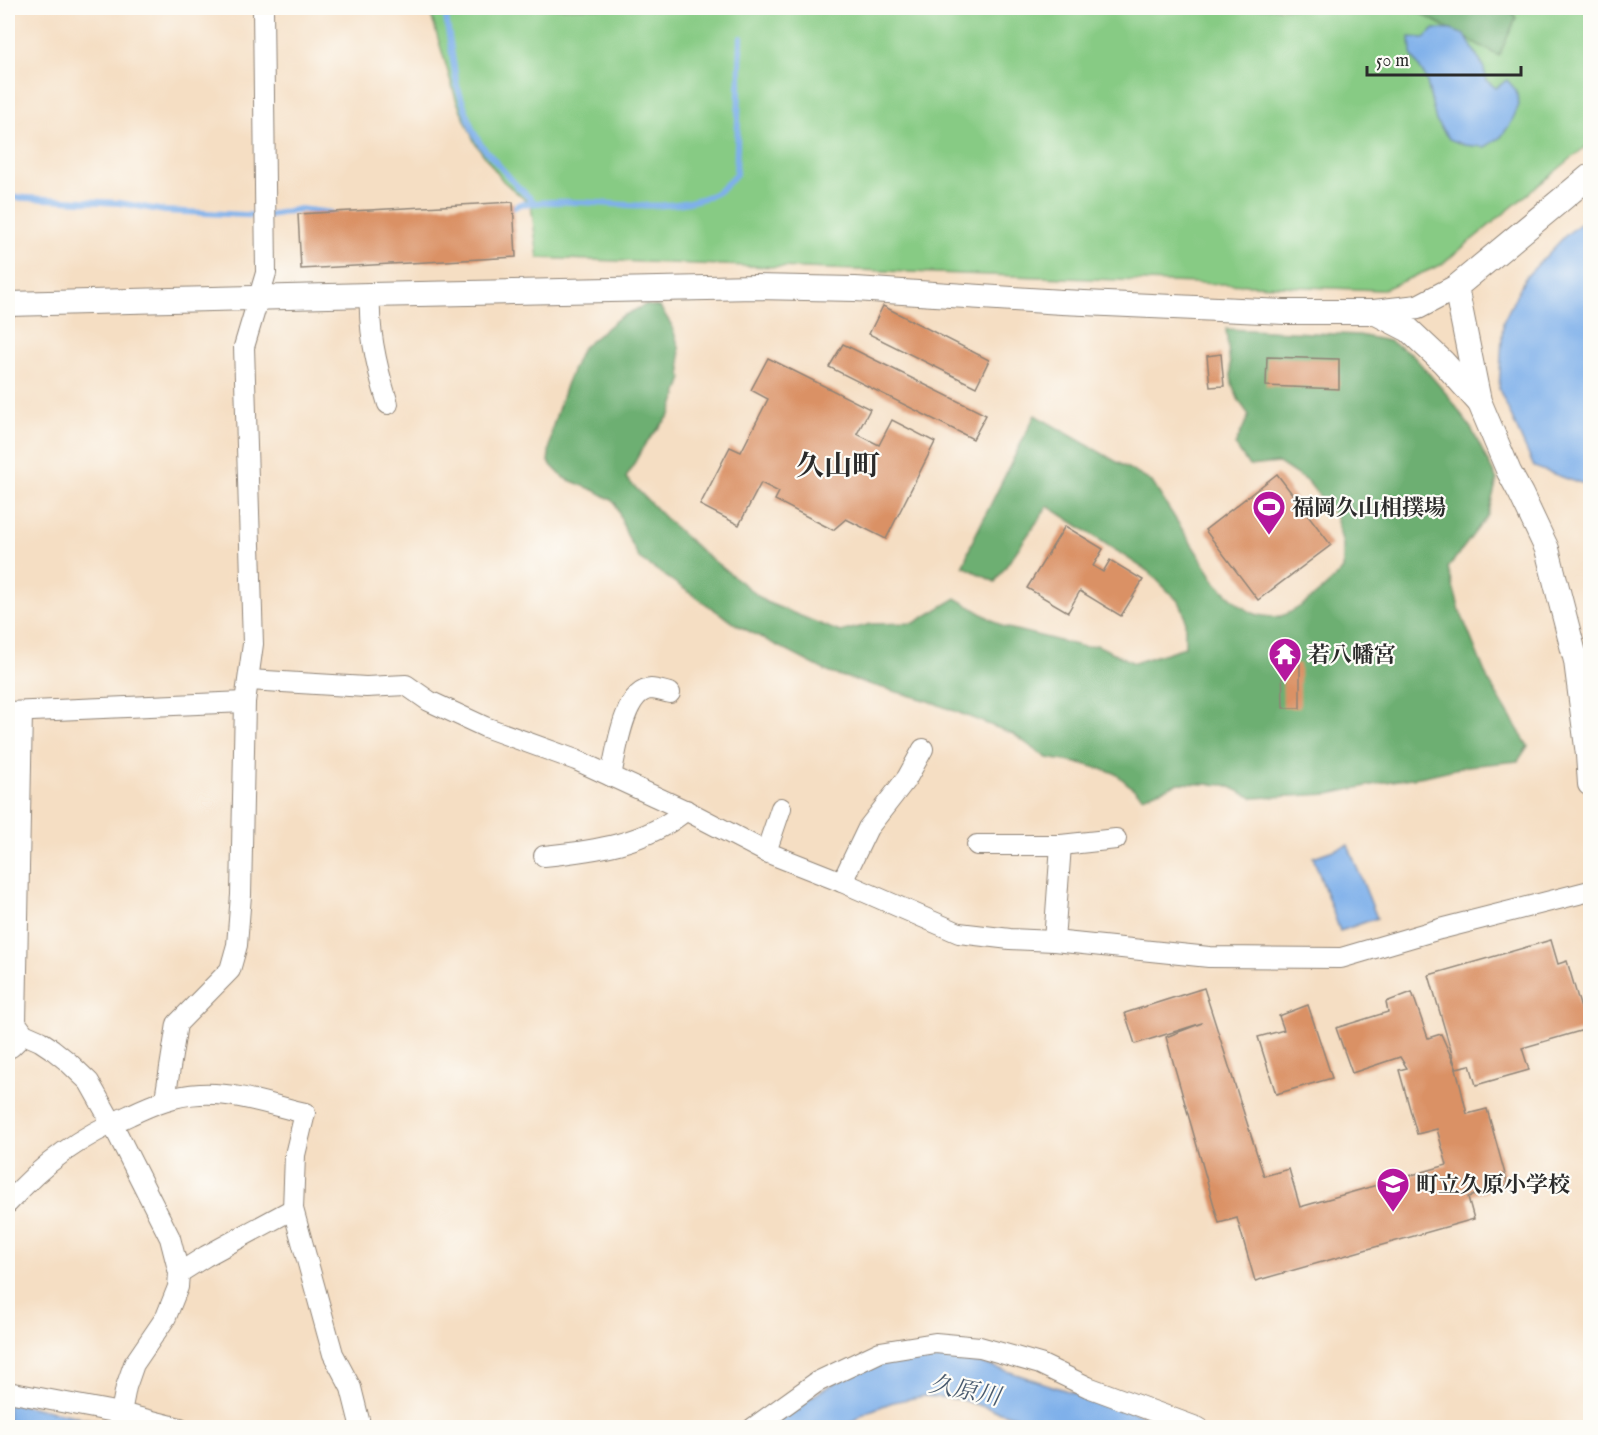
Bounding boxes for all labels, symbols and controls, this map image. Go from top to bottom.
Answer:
scale bar [1367,39,1522,77]
text: 50 m [1376,50,1409,73]
district label: 久山町 [796,450,880,485]
sports icon: 福岡久山相撲場 [1251,489,1287,536]
place label: 福岡久山相撲場 [1292,495,1446,523]
temple icon: 若八幡宮 [1267,636,1303,683]
place label: 若八幡宮 [1308,642,1396,670]
school or university icon: 町立久原小学校 [1375,1166,1411,1213]
place label: 町立久原小学校 [1416,1172,1570,1200]
water label: 久原川 [926,1369,1006,1414]

